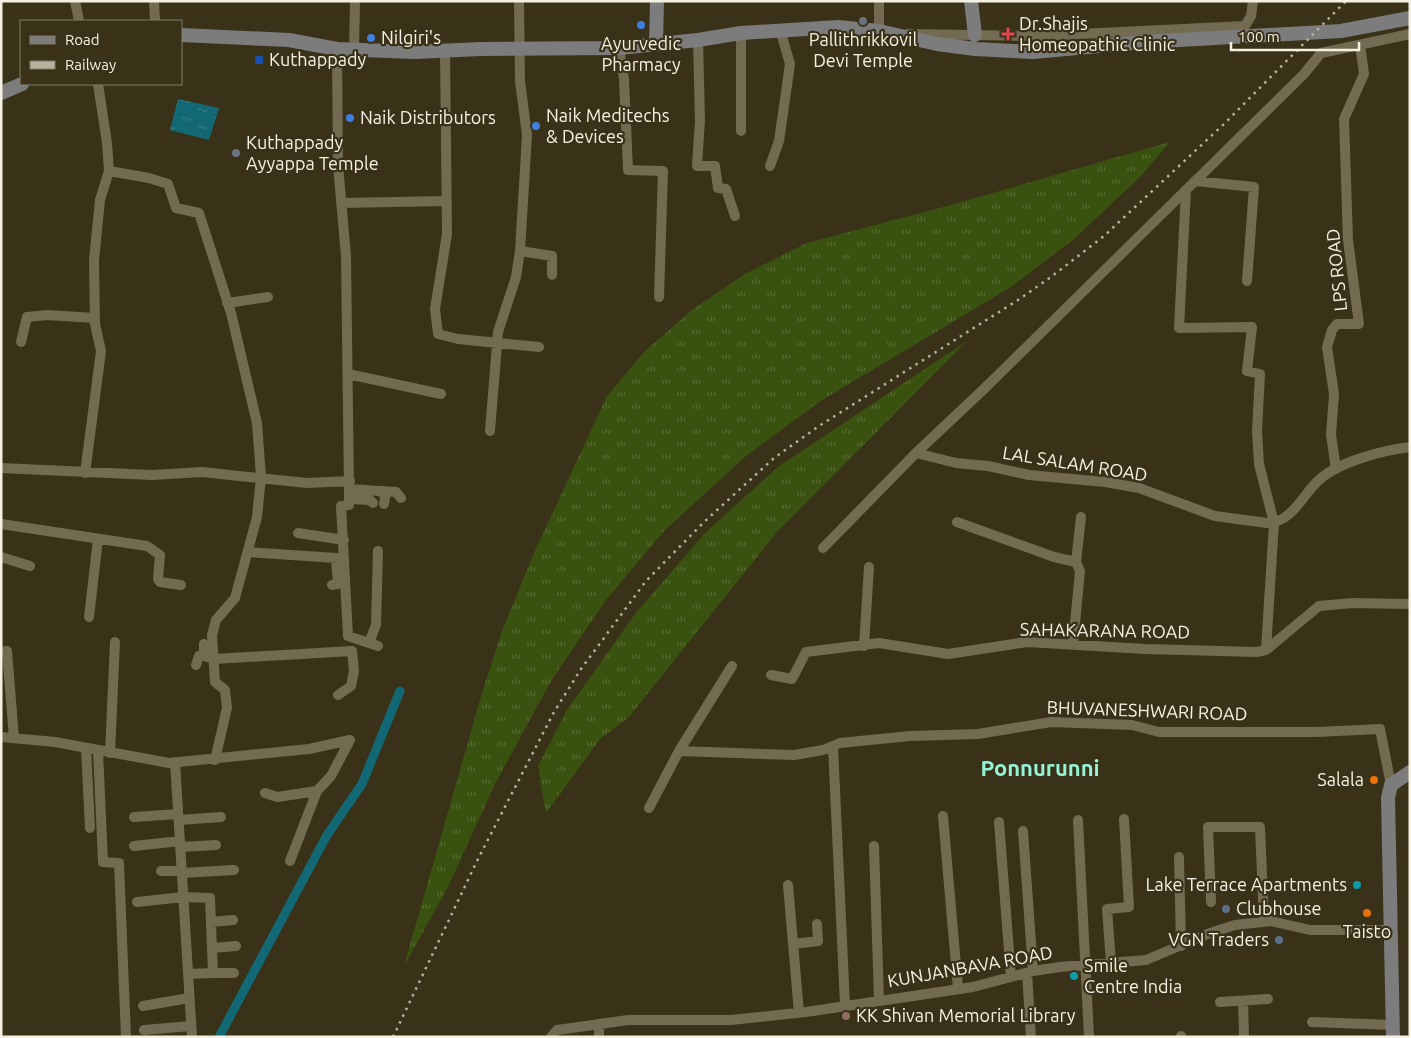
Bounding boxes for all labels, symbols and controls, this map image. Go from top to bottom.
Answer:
place label: Dr.Shajis Homeopathic Clinic [1019,13,1175,54]
marker: Pallithrikkovil Devi Temple [857,15,869,27]
marker: Ayurvedic Pharmacy [635,19,647,31]
legend [20,20,182,85]
scale bar [1231,20,1358,52]
place label: Nilgiri's [381,27,441,47]
marker: Dr.Shajis Homeopathic Clinic [1001,27,1015,41]
text: 100 m [1238,28,1280,45]
place label: Pallithrikkovil Devi Temple [809,29,917,70]
text: Road [65,31,100,48]
marker: Nilgiri's [365,32,377,44]
place label: Ayurvedic Pharmacy [601,33,681,74]
place label: Kuthappady [269,49,367,69]
marker: Kuthappady [253,54,265,66]
text: Railway [65,56,116,73]
place label: Naik Meditechs & Devices [546,105,670,146]
place label: Naik Distributors [360,107,496,127]
marker: Naik Distributors [344,112,356,124]
marker: Naik Meditechs & Devices [530,120,542,132]
place label: Kuthappady Ayyappa Temple [246,132,379,173]
marker: Kuthappady Ayyappa Temple [230,147,242,159]
street label: LPS ROAD [1322,228,1350,312]
street label: LAL SALAM ROAD [1001,442,1149,484]
street label: SAHAKARANA ROAD [1020,619,1190,641]
street label: BHUVANESHWARI ROAD [1046,697,1248,724]
district label: Ponnurunni [980,755,1100,780]
place label: Salala [1317,769,1364,789]
marker: Salala [1368,774,1380,786]
place label: Lake Terrace Apartments [1145,874,1347,894]
marker: Lake Terrace Apartments [1351,879,1363,891]
place label: Clubhouse [1236,898,1321,918]
marker: Clubhouse [1220,903,1232,915]
marker: Taisto [1361,907,1373,919]
place label: Taisto [1343,921,1391,941]
place label: VGN Traders [1168,929,1269,949]
marker: VGN Traders [1273,934,1285,946]
street label: KUNJANBAVA ROAD [886,942,1054,990]
place label: Smile Centre India [1084,955,1182,996]
marker: Smile Centre India [1068,970,1080,982]
place label: KK Shivan Memorial Library [856,1005,1076,1025]
marker: KK Shivan Memorial Library [840,1010,852,1022]

